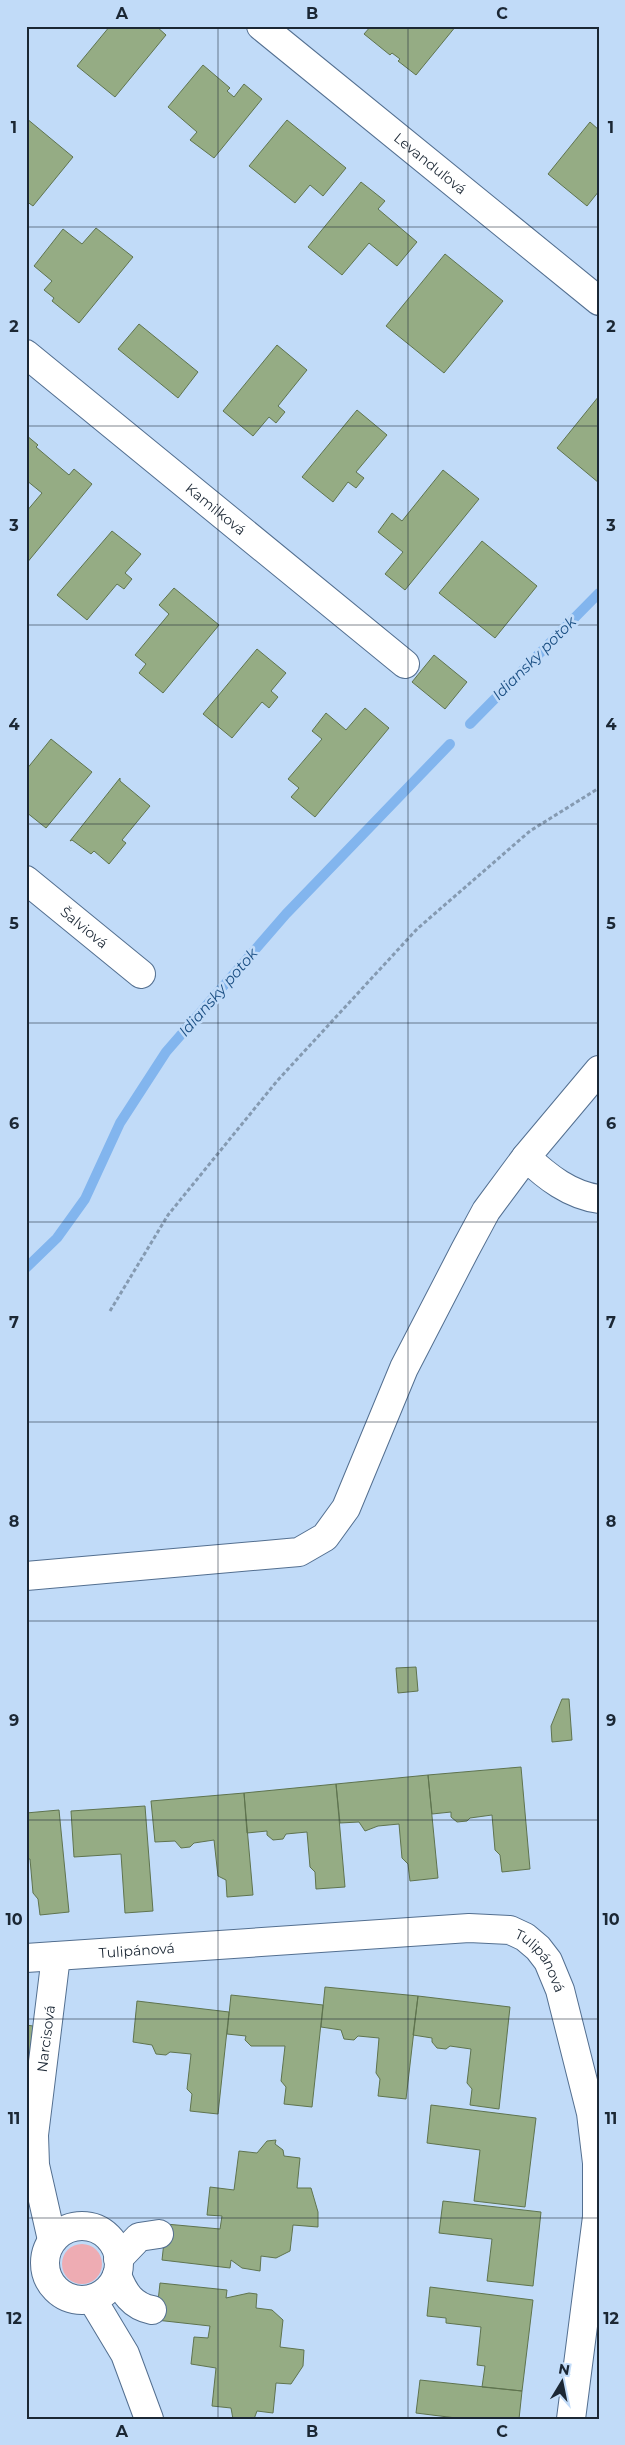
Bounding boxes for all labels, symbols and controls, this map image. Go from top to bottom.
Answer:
text: A [115,4,129,23]
text: B [306,4,318,23]
text: C [496,4,508,23]
text: 1 [11,118,17,137]
text: 1 [608,118,614,137]
street label: Levanduľová [390,129,470,198]
text: 2 [9,317,19,336]
text: 2 [606,317,616,336]
street label: Kamilková [182,479,249,539]
text: 3 [8,516,19,535]
text: 3 [605,516,616,535]
water label: Idiansky potok [488,611,581,704]
text: 4 [8,715,20,734]
text: 4 [605,715,617,734]
street label: Šalviová [57,903,112,952]
text: 5 [9,914,19,933]
text: 5 [606,914,616,933]
water label: Idiansky potok [175,943,262,1040]
text: 6 [9,1114,19,1133]
text: 6 [606,1114,616,1133]
text: 7 [9,1313,19,1332]
text: 7 [606,1313,616,1332]
text: 8 [9,1512,19,1531]
text: 8 [606,1512,616,1531]
text: 9 [9,1711,19,1730]
text: 9 [606,1711,616,1730]
text: 10 [5,1910,23,1929]
text: 10 [602,1910,620,1929]
street label: Tulipánová [512,1925,569,1995]
street label: Tulipánová [98,1939,175,1962]
street label: Narcisová [33,2004,59,2073]
text: 11 [8,2109,20,2128]
text: 11 [605,2109,617,2128]
text: 12 [6,2309,22,2328]
text: 12 [603,2309,619,2328]
north arrow [538,2358,588,2408]
text: N [557,2359,571,2379]
text: A [115,2422,129,2441]
text: B [306,2422,318,2441]
text: C [496,2422,508,2441]

